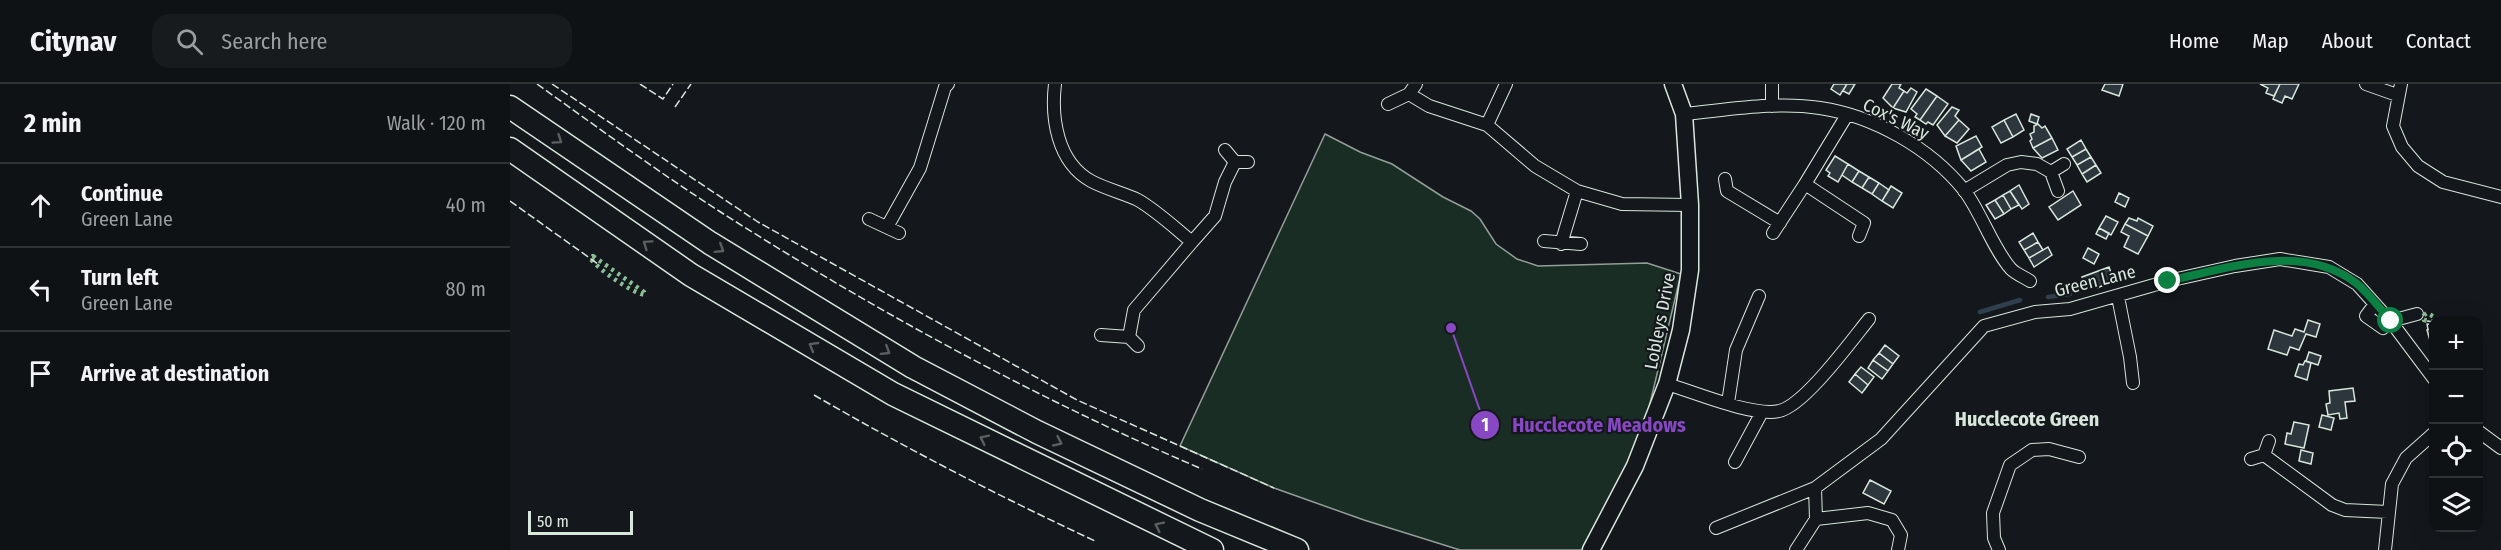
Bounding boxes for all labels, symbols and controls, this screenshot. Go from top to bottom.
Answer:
search box [152,14,572,68]
text: Citynav [30,25,116,58]
icon: search [173,25,206,58]
text: Search here [221,28,327,55]
text: Home [2169,28,2219,54]
text: Map [2252,28,2289,54]
text: About [2322,28,2373,54]
text: Contact [2406,28,2471,54]
street label: Cox's Way [1859,94,1933,144]
text: 2 min [24,108,82,139]
text: Walk · 120 m [387,111,486,135]
one-way arrow [552,133,563,144]
text: Continue [81,180,163,207]
icon: ahead [24,189,57,222]
text: 40 m [446,193,486,217]
text: Green Lane [81,207,173,231]
one-way arrow [642,240,653,251]
one-way arrow [714,242,724,254]
street label: Green Lane [2052,260,2138,302]
text: Turn left [81,264,159,291]
route end [2154,267,2180,293]
street label: Lobleys Drive [1640,271,1680,371]
icon: left [24,273,57,306]
text: 80 m [446,277,486,301]
text: Green Lane [81,291,173,315]
route start [2377,307,2403,333]
map controls [2429,316,2483,532]
button: + [2429,316,2483,370]
one-way arrow [809,342,819,354]
one-way arrow [880,344,890,356]
icon: arrive [24,357,57,390]
text: Arrive at destination [81,360,269,387]
button: − [2429,370,2483,424]
callout: Hucclecote Meadows [1470,406,1697,444]
district label: Hucclecote Green [1955,407,2099,431]
text: Hucclecote Meadows [1512,413,1686,437]
text: 1 [1481,414,1489,436]
button: locate [2429,424,2483,478]
one-way arrow [980,435,991,446]
one-way arrow [1052,435,1063,447]
button: layers [2429,478,2483,532]
scale bar [528,508,633,536]
text: 50 m [537,512,569,531]
one-way arrow [1154,521,1165,533]

